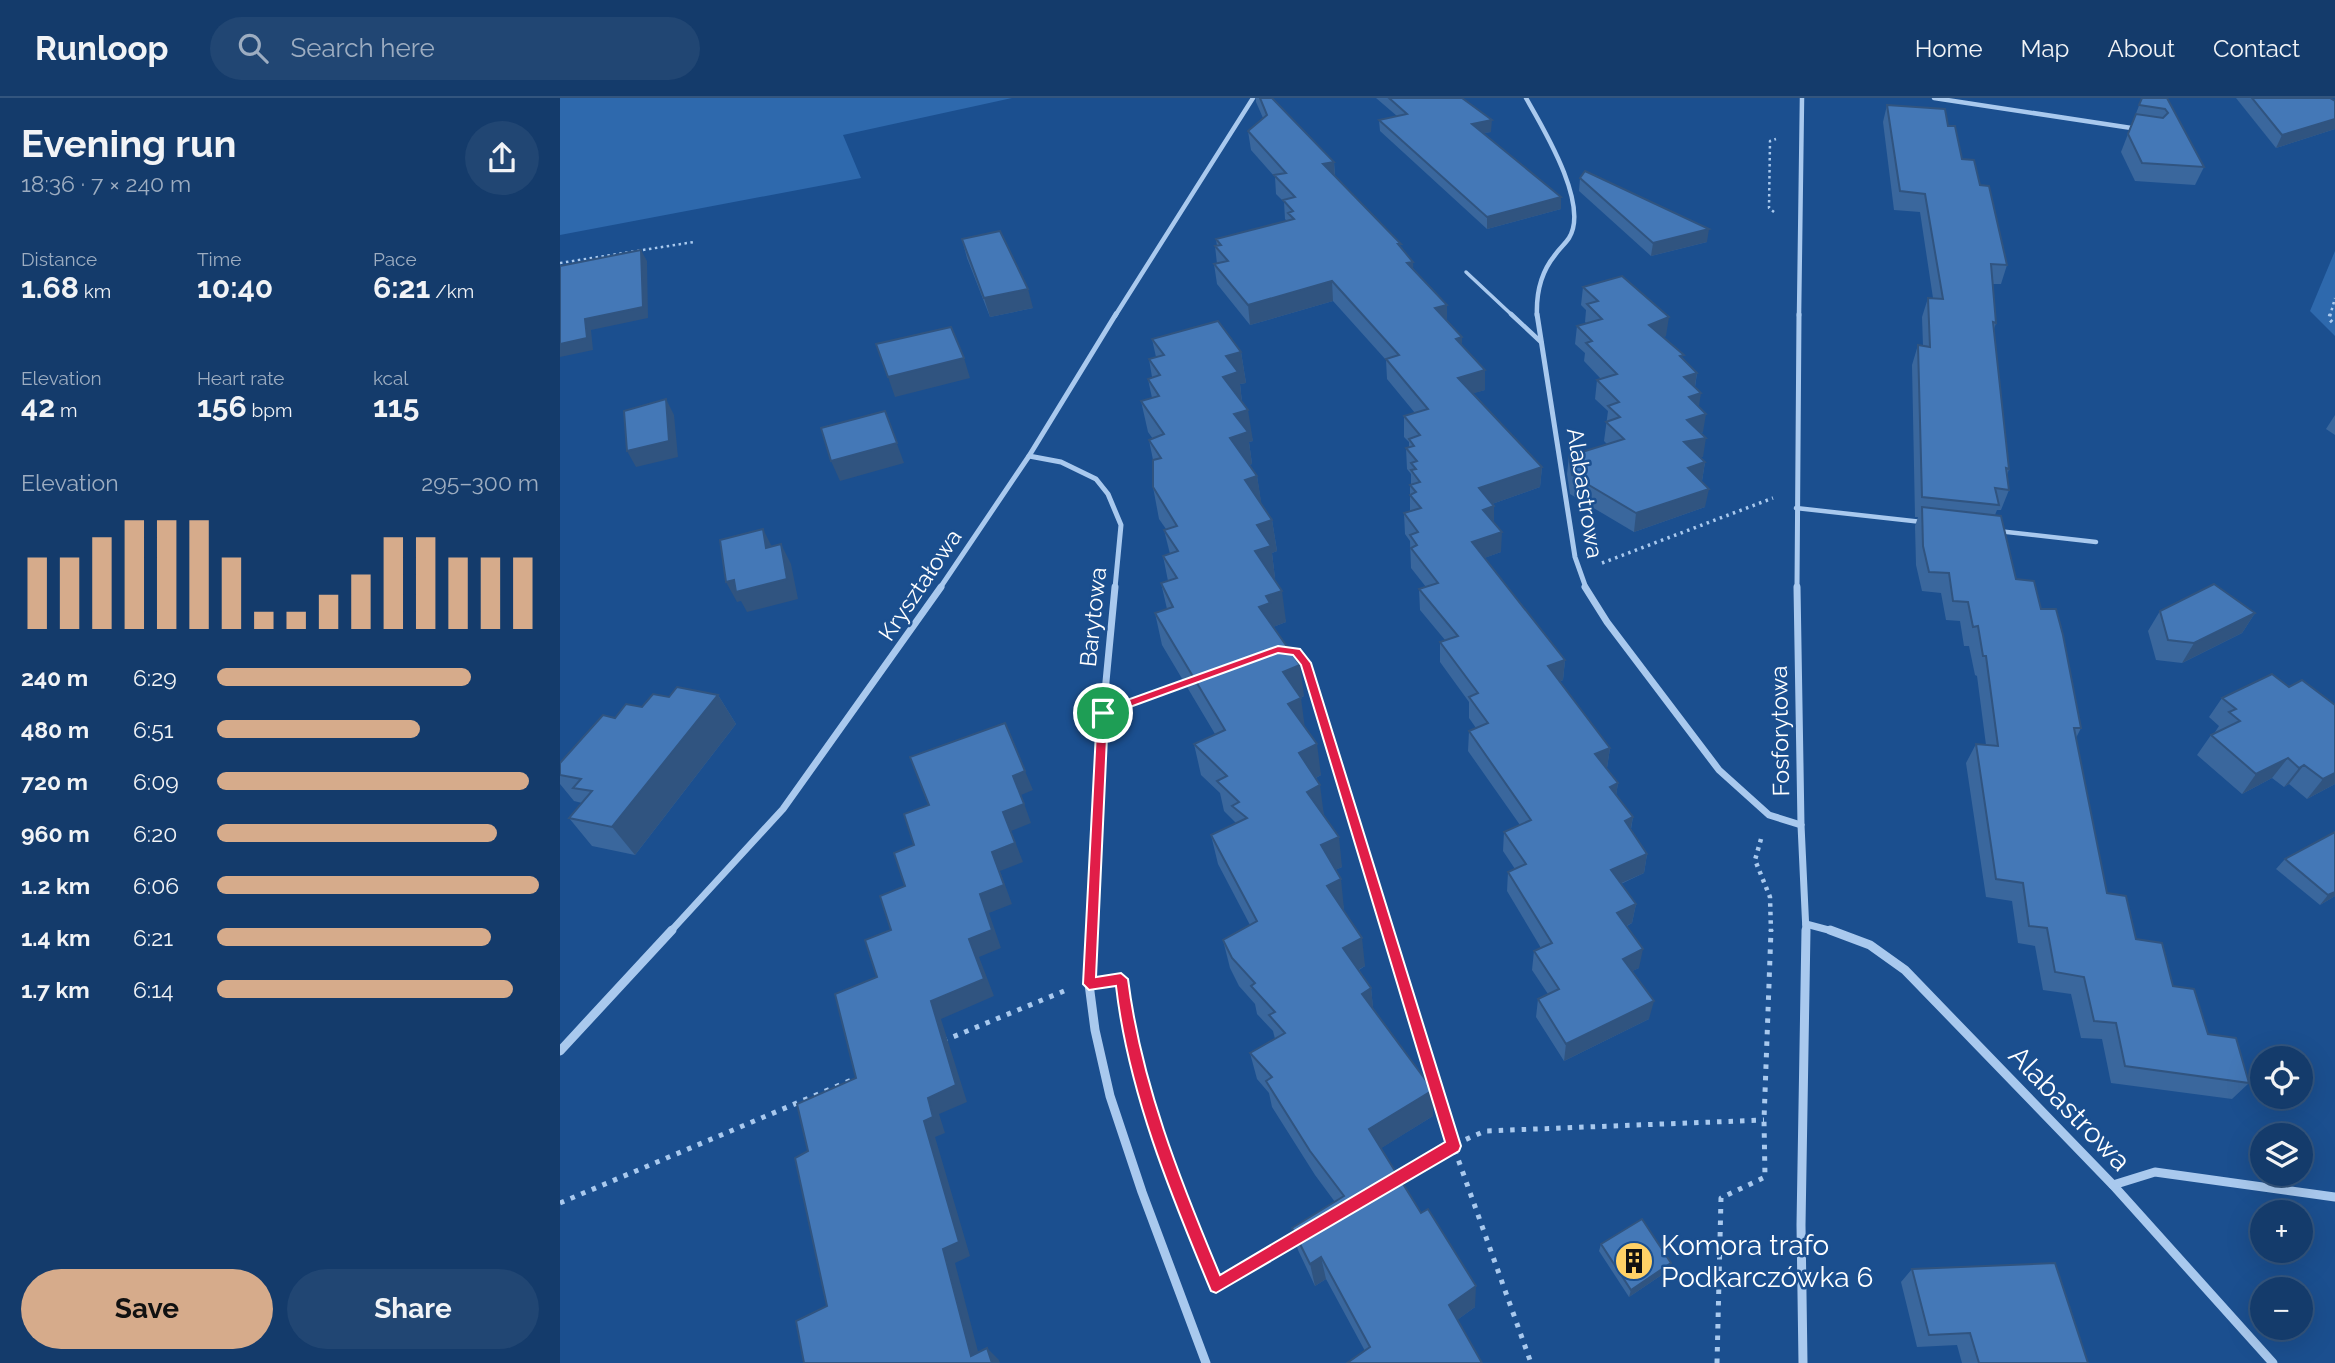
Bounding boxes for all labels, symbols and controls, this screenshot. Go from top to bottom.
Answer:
search box [210,17,700,80]
text: Runloop [35,29,168,68]
icon: search [234,29,272,67]
text: Search here [290,33,435,63]
text: Home [1915,34,1983,63]
text: Map [2021,34,2069,63]
text: About [2107,34,2175,63]
text: Contact [2213,34,2300,63]
text: Evening run [21,121,236,166]
button: share [465,121,539,195]
text: 18:36 · 7 × 240 m [21,170,191,197]
text: Distance [21,248,97,270]
text: Time [197,248,241,270]
text: Pace [373,248,417,270]
text: 1.68 [21,270,79,305]
text: 10:40 [197,270,273,305]
text: 6:21 [373,270,430,305]
text: km [79,280,111,302]
text: /km [430,280,474,302]
text: Elevation [21,367,102,389]
text: Heart rate [197,367,285,389]
text: kcal [373,367,409,389]
text: 42 [21,389,55,424]
text: 156 [197,389,247,424]
text: 115 [373,389,419,424]
text: m [55,399,77,421]
text: bpm [247,399,292,421]
street label: Alabastrowa [1562,426,1609,560]
text: Elevation [21,469,119,496]
text: 295–300 m [421,469,539,496]
street label: Kryształowa [872,524,967,646]
street label: Barytowa [1074,566,1111,668]
text: 240 m [21,664,88,691]
text: 6:29 [133,664,177,691]
street label: Fosforytowa [1765,665,1794,797]
pin [1073,683,1133,743]
icon: arrive [1084,694,1122,732]
text: 480 m [21,716,89,743]
text: 6:51 [133,716,174,743]
text: 720 m [21,768,88,795]
text: 6:09 [133,768,179,795]
text: 960 m [21,820,90,847]
text: 6:20 [133,820,177,847]
text: 1.2 km [21,872,90,899]
text: 6:06 [133,872,179,899]
text: 1.4 km [21,924,90,951]
text: 6:21 [133,924,173,951]
text: 1.7 km [21,976,90,1003]
text: 6:14 [133,976,174,1003]
street label: Alabastrowa [2002,1039,2137,1178]
map controls [2250,1046,2313,1340]
button: locate [2250,1046,2313,1109]
button: layers [2250,1123,2313,1186]
button: + [2250,1200,2313,1263]
place label: Komora trafo Podkarczówka 6 [1661,1229,1873,1294]
building icon: Komora trafo Podkarczówka 6 [1613,1240,1655,1282]
button: Save [21,1269,273,1349]
button: Share [287,1269,539,1349]
button: − [2250,1277,2313,1340]

